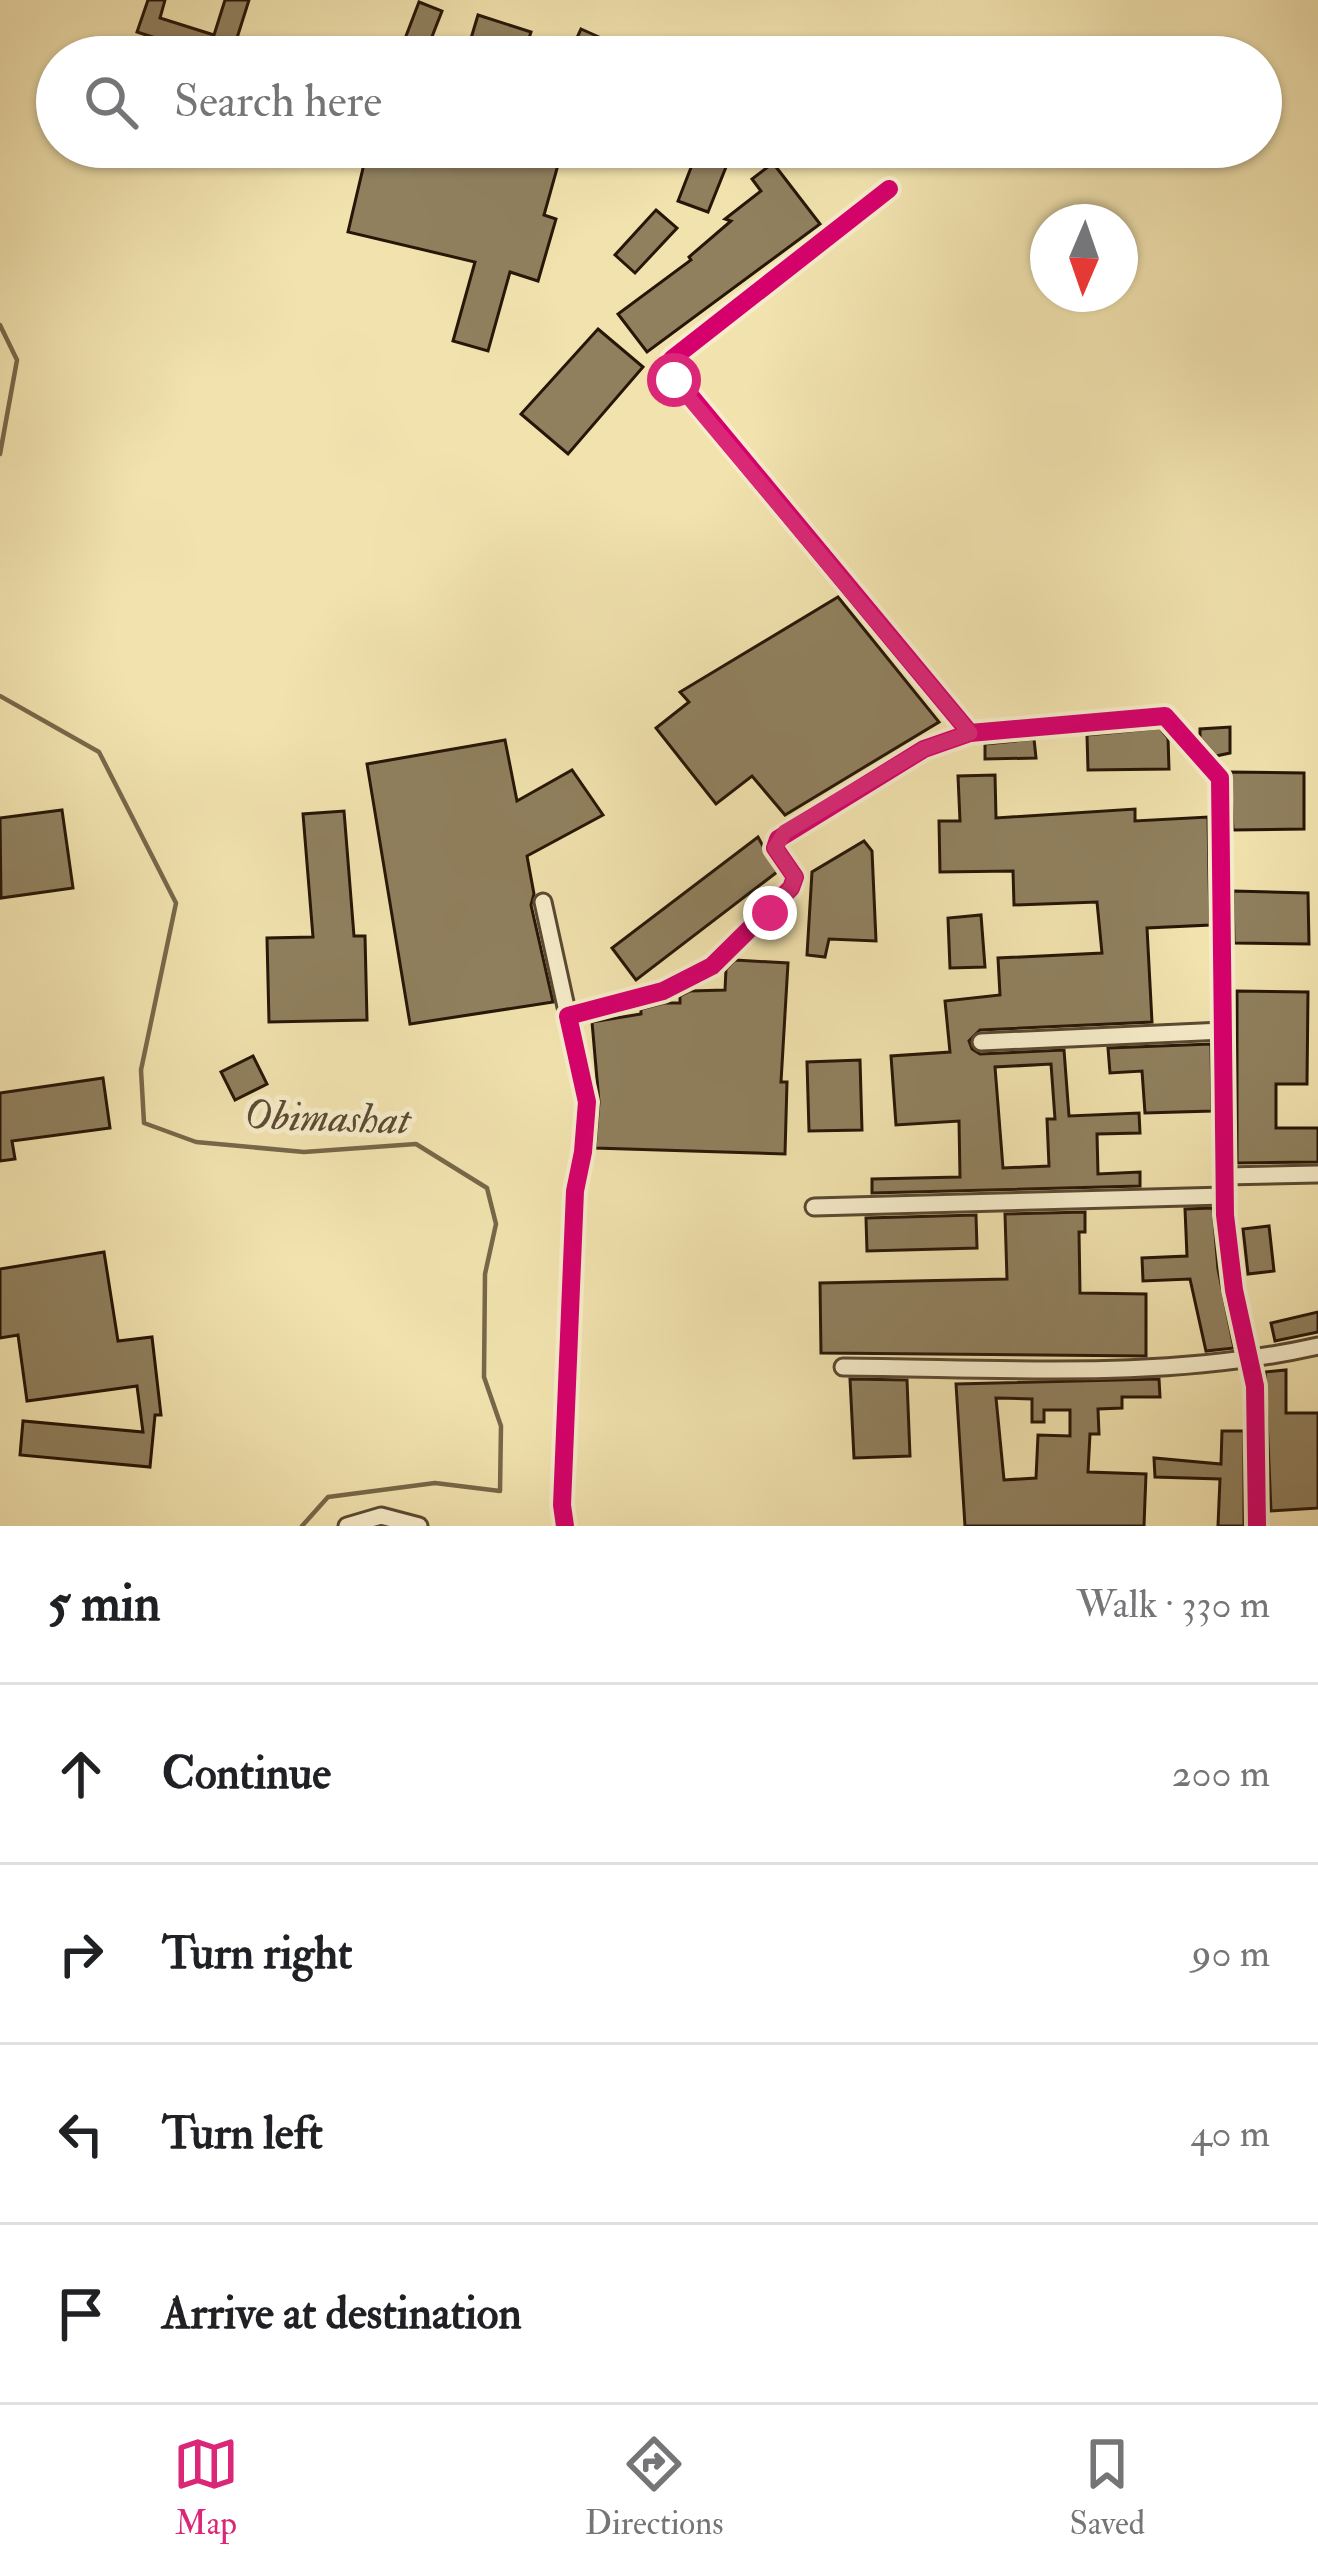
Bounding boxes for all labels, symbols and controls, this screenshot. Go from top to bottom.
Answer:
search box [36,36,1282,168]
icon: search [78,69,144,135]
text: Search here [174,74,382,130]
north arrow [1030,204,1138,312]
route start [647,353,701,407]
route end [743,886,797,940]
water label: Obimashat [243,1089,413,1147]
text: 5 min [48,1572,161,1636]
text: Walk · 330 m [1077,1580,1270,1629]
icon: ahead [48,1741,114,1807]
text: Continue [162,1746,331,1802]
text: 200 m [1172,1749,1270,1798]
icon: right [48,1921,114,1987]
text: Turn right [162,1926,352,1982]
text: 90 m [1192,1929,1270,1978]
icon: left [48,2101,114,2167]
text: Turn left [162,2106,323,2162]
text: 40 m [1191,2109,1270,2158]
icon: arrive [48,2281,114,2347]
text: Arrive at destination [162,2286,522,2342]
tab: Map [173,2431,239,2544]
tab: Directions [585,2431,724,2544]
tab: Saved [1070,2431,1145,2544]

